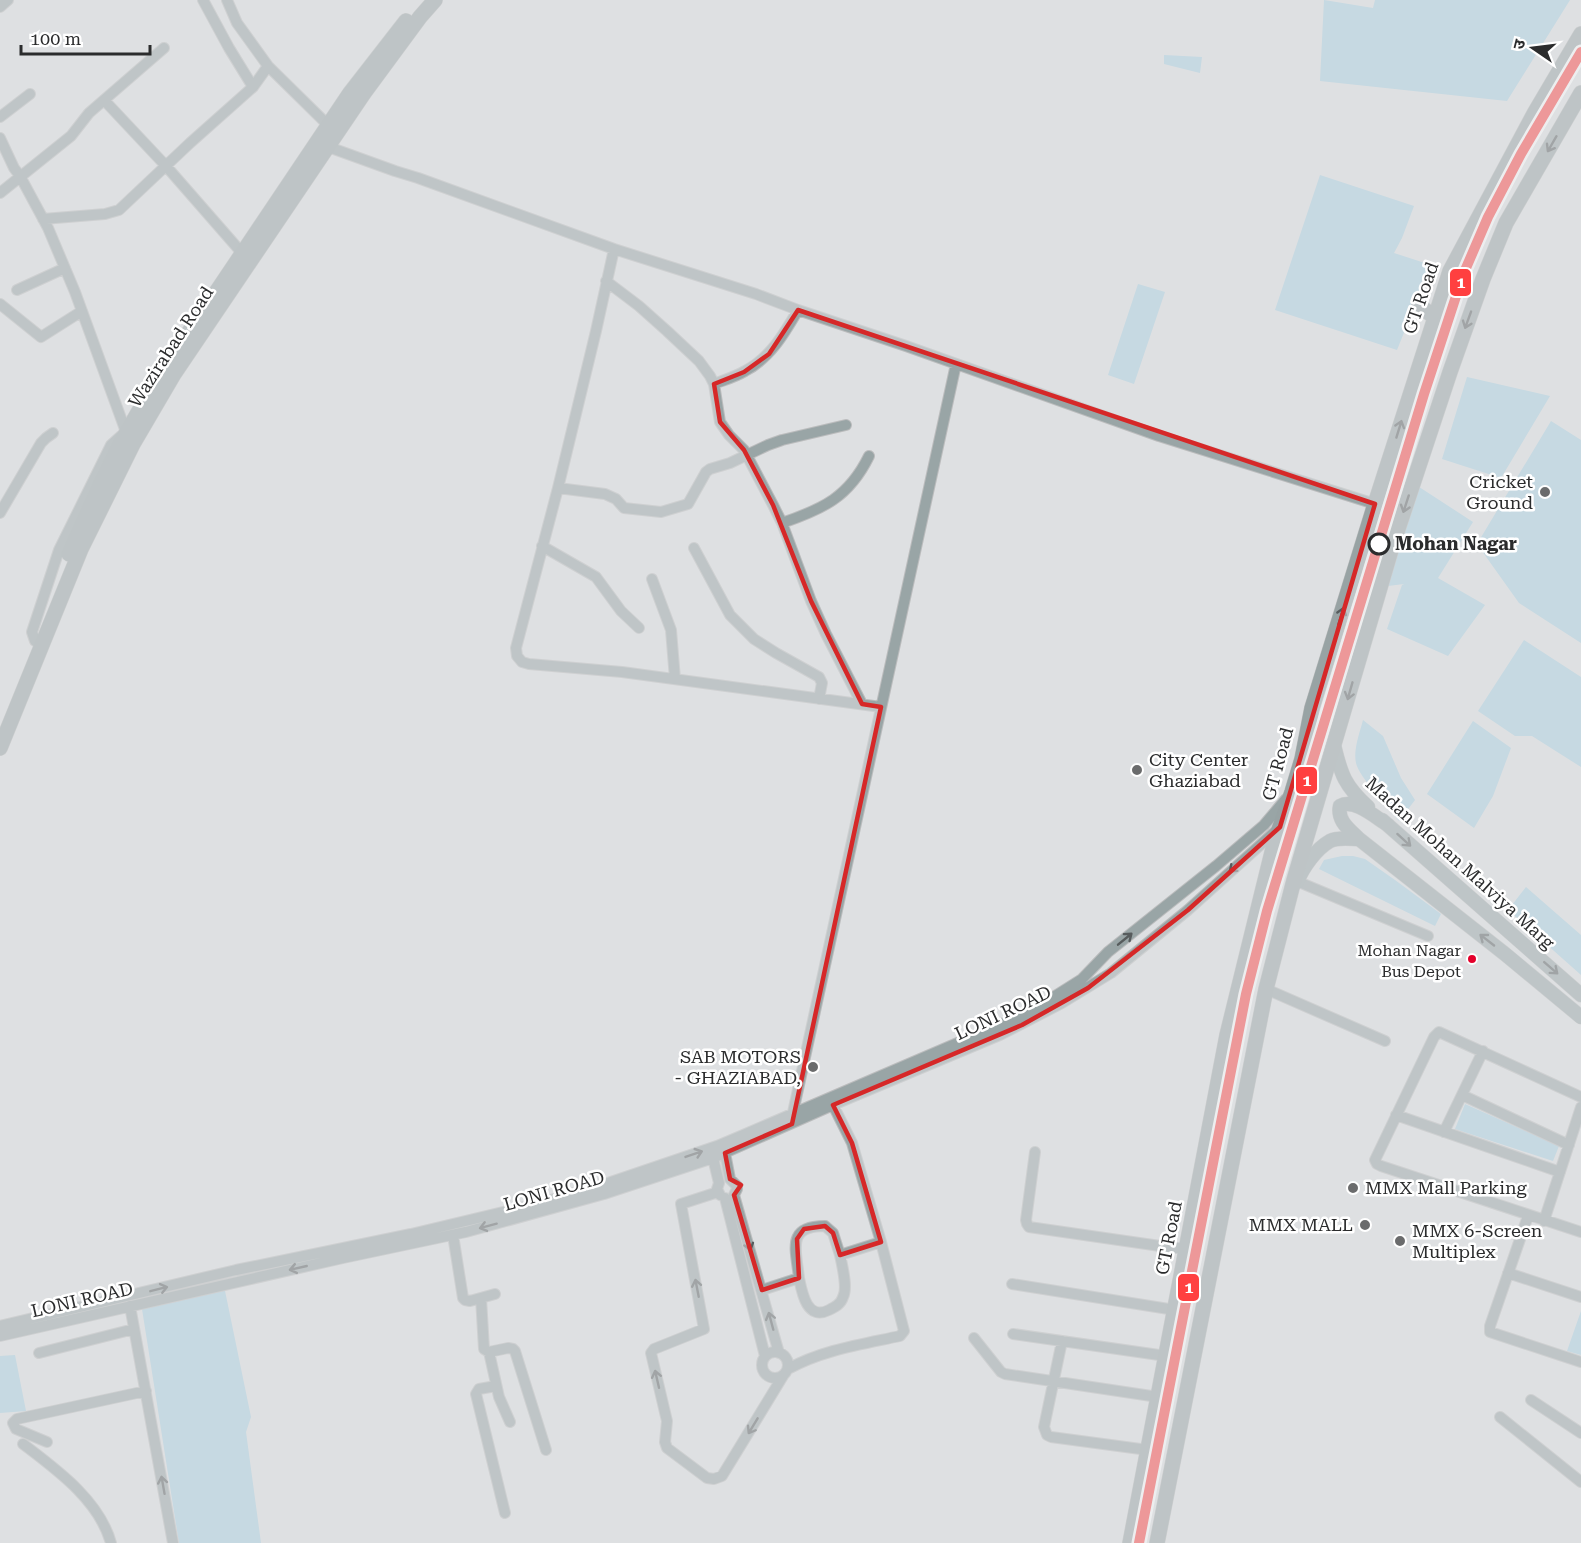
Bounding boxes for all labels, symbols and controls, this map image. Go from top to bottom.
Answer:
scale bar [21,18,150,56]
north arrow [1503,18,1563,78]
text: 100 m [30,28,81,49]
text: उ [1509,37,1529,51]
one-way arrow [1546,135,1558,152]
street label: GT Road [1398,259,1443,337]
line badge: 1 [1449,268,1472,297]
text: 1 [1457,273,1466,292]
street label: Wazirabad Road [124,282,218,411]
one-way arrow [1462,310,1473,329]
one-way arrow [1394,420,1405,439]
place label: Cricket Ground [1466,471,1533,513]
marker: Cricket Ground [1538,485,1552,499]
one-way arrow [1399,494,1410,513]
marker: Mohan Nagar [1368,533,1390,555]
place label: Mohan Nagar [1395,533,1517,554]
one-way arrow [1336,607,1347,626]
one-way arrow [1344,681,1355,700]
street label: GT Road [1258,725,1297,803]
place label: City Center Ghaziabad [1149,749,1248,791]
marker: City Center Ghaziabad [1130,763,1144,777]
line badge: 1 [1295,766,1318,795]
text: 1 [1303,771,1312,790]
street label: Madan Mohan Malviya Marg [1362,772,1560,953]
one-way arrow [1396,833,1411,847]
one-way arrow [1229,859,1244,873]
one-way arrow [1117,932,1132,946]
one-way arrow [1479,933,1495,946]
place label: Mohan Nagar Bus Depot [1357,941,1461,981]
marker: Mohan Nagar Bus Depot [1466,953,1478,965]
one-way arrow [1543,962,1559,975]
street label: LONI ROAD [951,981,1054,1044]
place label: SAB MOTORS - GHAZIABAD, [674,1046,801,1088]
marker: SAB MOTORS - GHAZIABAD, [806,1060,820,1074]
one-way arrow [684,1147,703,1158]
street label: LONI ROAD [501,1166,607,1215]
place label: MMX Mall Parking [1365,1177,1528,1198]
marker: MMX Mall Parking [1346,1181,1360,1195]
street label: GT Road [1151,1199,1186,1277]
place label: MMX MALL [1249,1214,1353,1235]
marker: MMX MALL [1358,1218,1372,1232]
place label: MMX 6-Screen Multiplex [1412,1220,1543,1262]
one-way arrow [479,1221,498,1233]
one-way arrow [743,1233,754,1252]
marker: MMX 6-Screen Multiplex [1393,1234,1407,1248]
one-way arrow [289,1263,308,1275]
line badge: 1 [1177,1273,1200,1302]
street label: LONI ROAD [29,1278,135,1321]
one-way arrow [691,1278,702,1298]
text: 1 [1185,1278,1194,1297]
one-way arrow [150,1283,169,1295]
one-way arrow [764,1312,776,1331]
one-way arrow [651,1370,662,1389]
one-way arrow [746,1417,758,1434]
one-way arrow [157,1476,168,1496]

